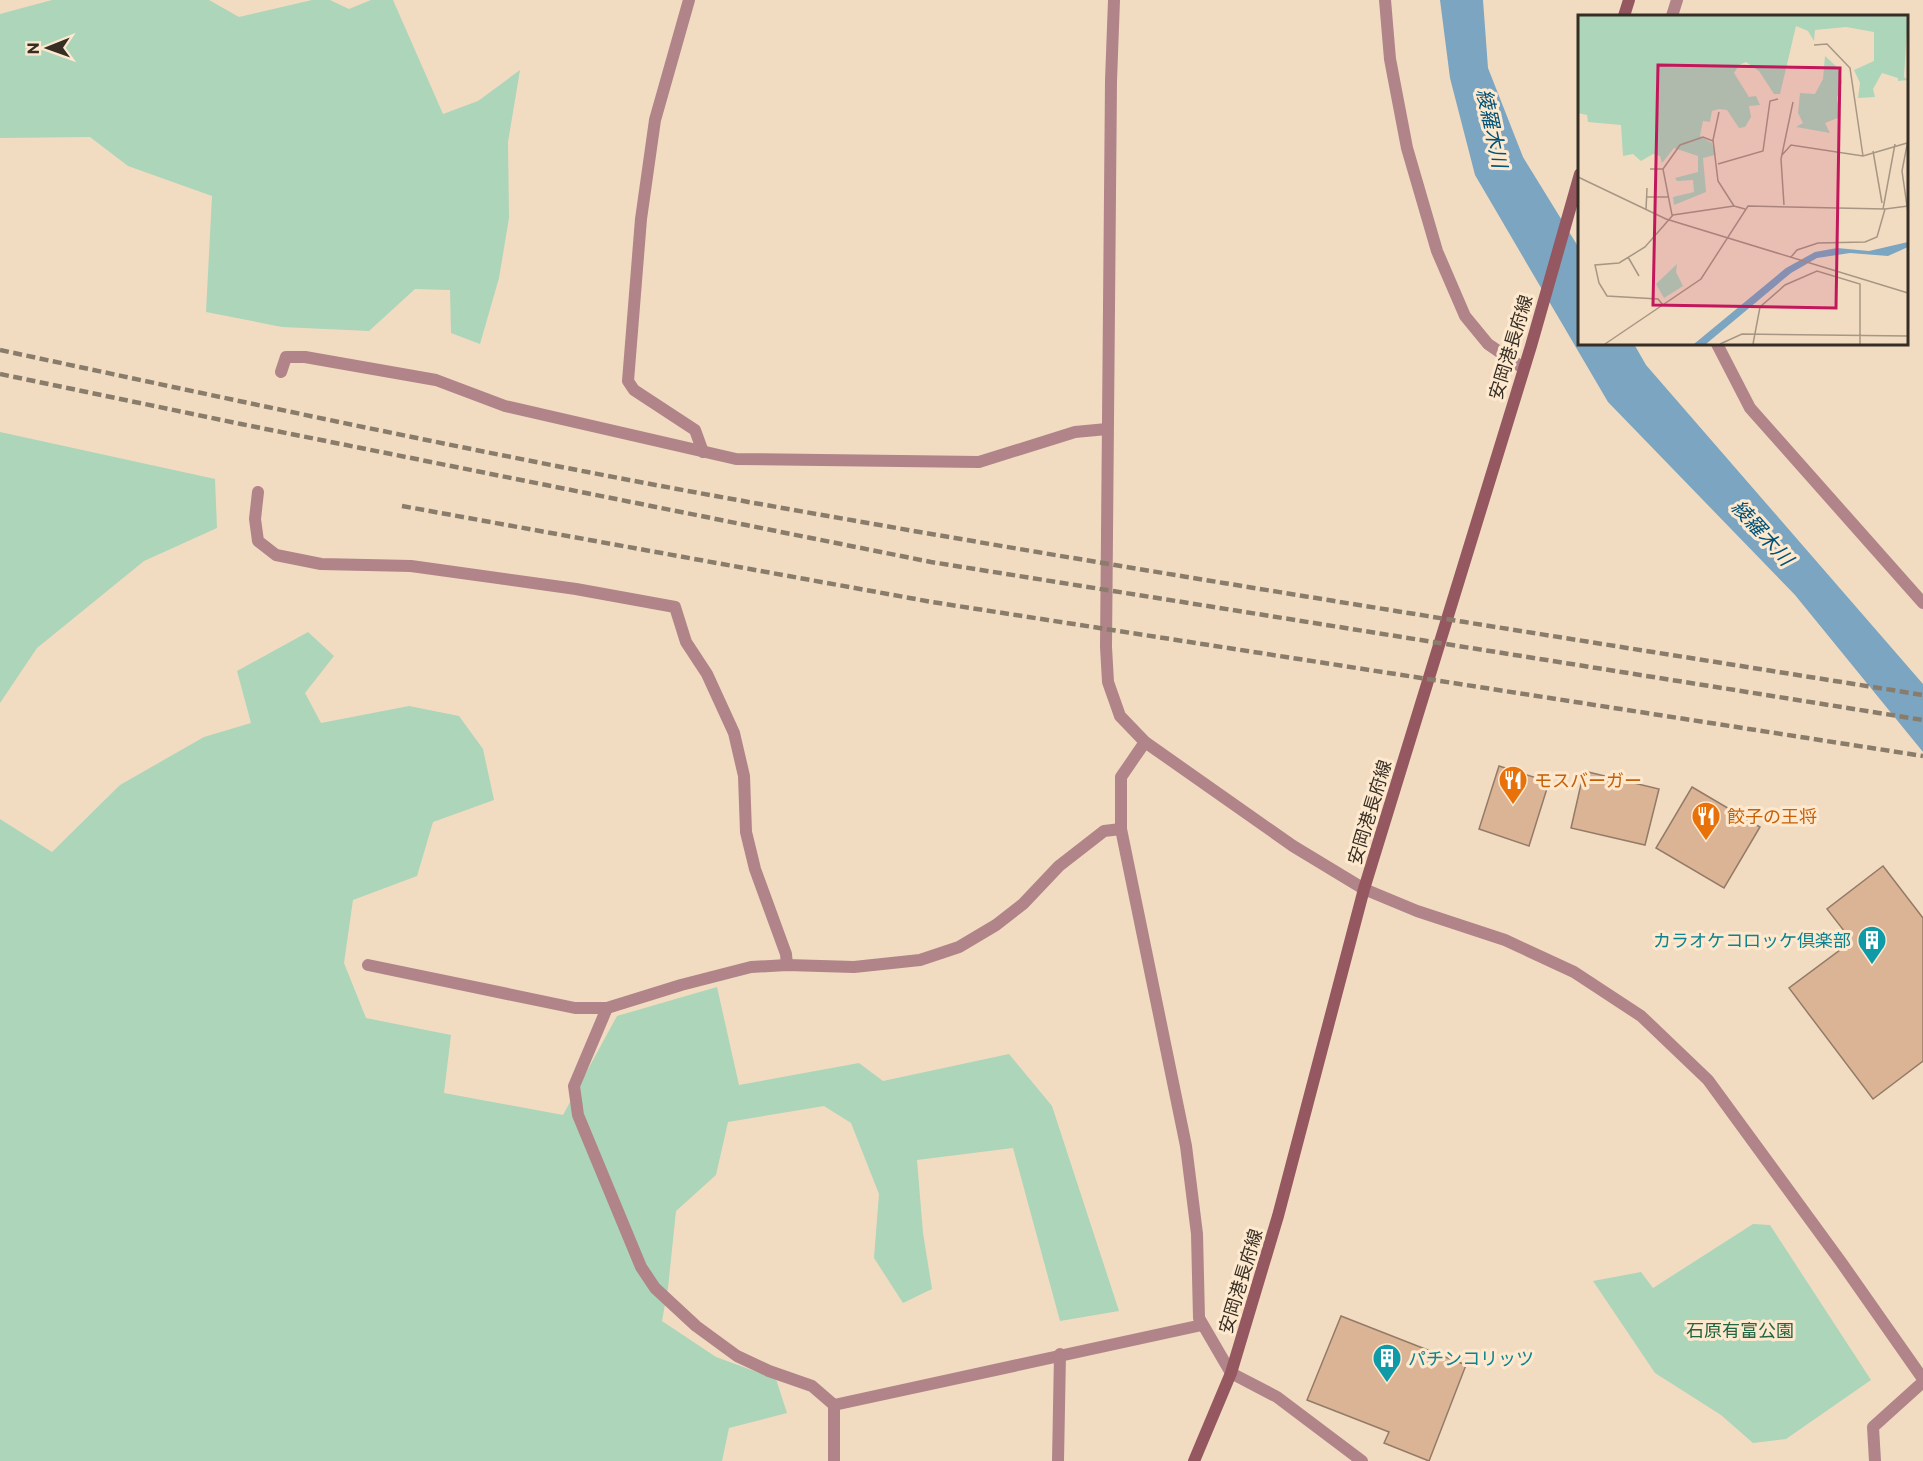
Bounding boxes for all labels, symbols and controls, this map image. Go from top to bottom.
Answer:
inset map [1578,15,1908,345]
north arrow [18,18,78,78]
text: N [23,42,42,54]
water label: 綾羅木川 [1473,86,1513,172]
street label: 安岡港長府線 [1484,292,1536,402]
water label: 綾羅木川 [1727,494,1800,571]
street label: 安岡港長府線 [1343,757,1395,867]
restaurant icon: モスバーガー [1497,764,1529,806]
place label: モスバーガー [1534,769,1642,791]
restaurant icon: 餃子の王将 [1690,800,1722,842]
place label: 餃子の王将 [1727,805,1817,827]
building icon: カラオケコロッケ倶楽部 [1856,924,1888,966]
place label: カラオケコロッケ倶楽部 [1653,929,1851,951]
street label: 安岡港長府線 [1214,1226,1266,1336]
park label: 石原有富公園 [1686,1319,1794,1341]
building icon: パチンコリッツ [1371,1342,1403,1384]
place label: パチンコリッツ [1408,1347,1534,1369]

